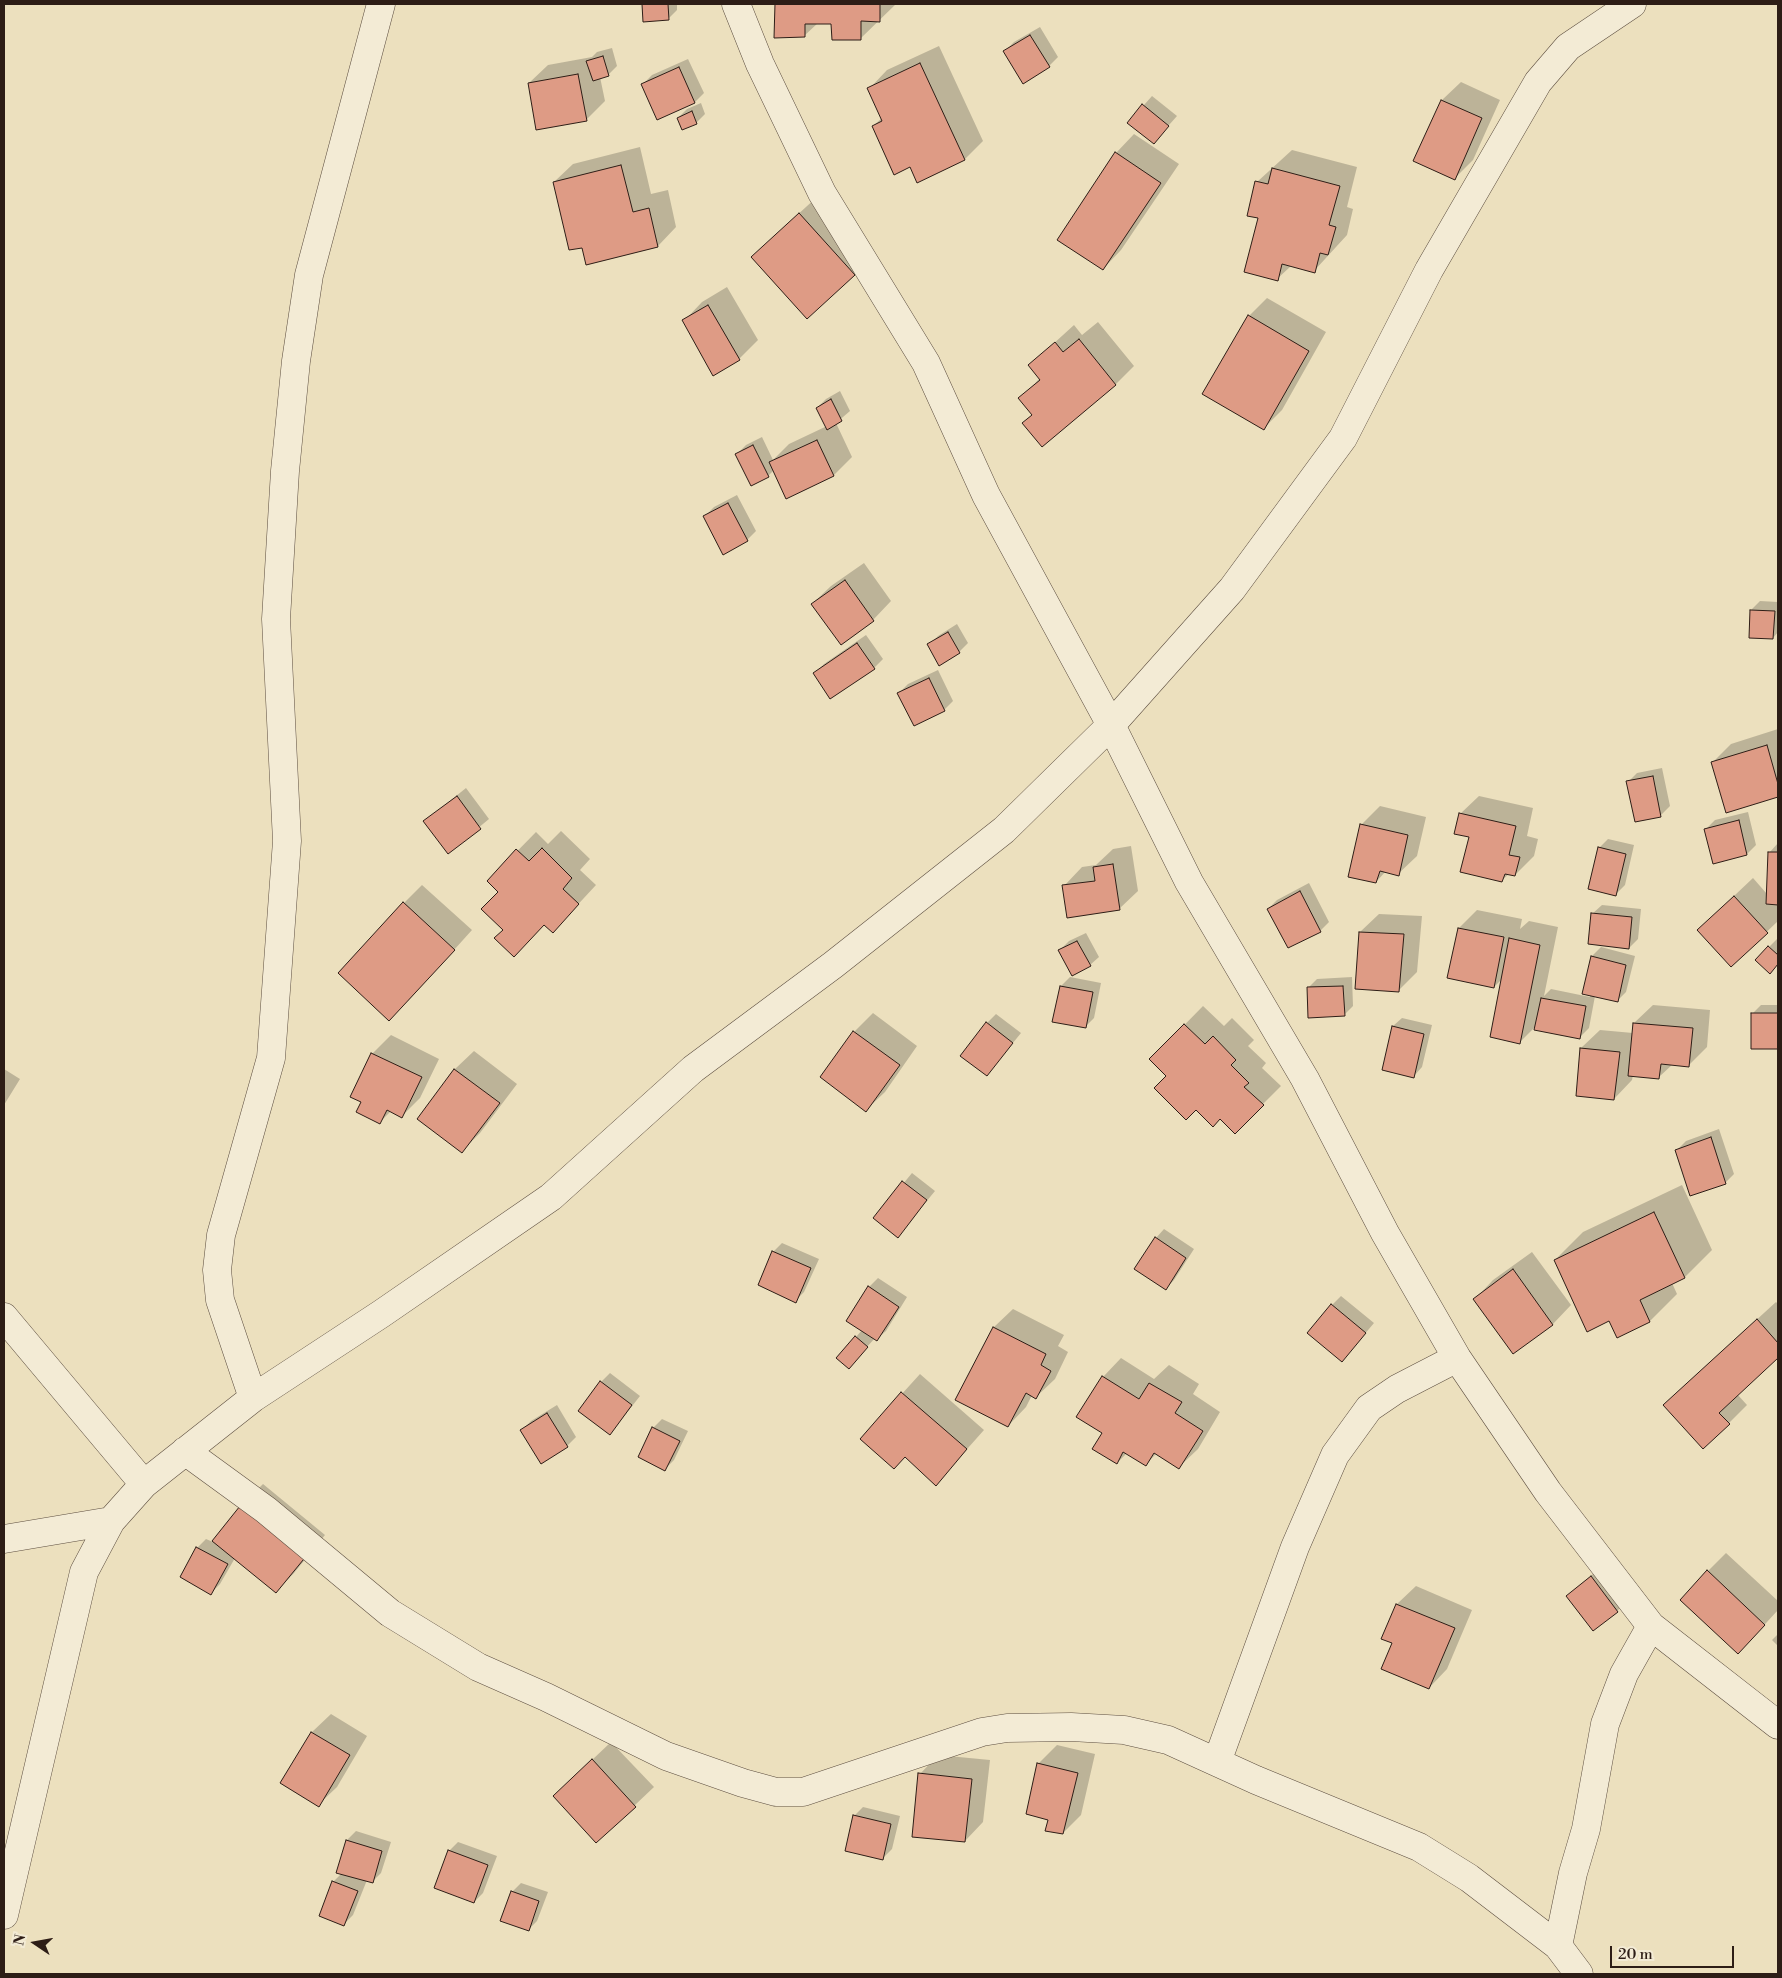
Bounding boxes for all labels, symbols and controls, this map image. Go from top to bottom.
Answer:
north arrow [10,1918,60,1968]
text: N [10,1933,30,1947]
scale bar [1612,1936,1736,1968]
text: 20 m [1618,1945,1653,1964]

